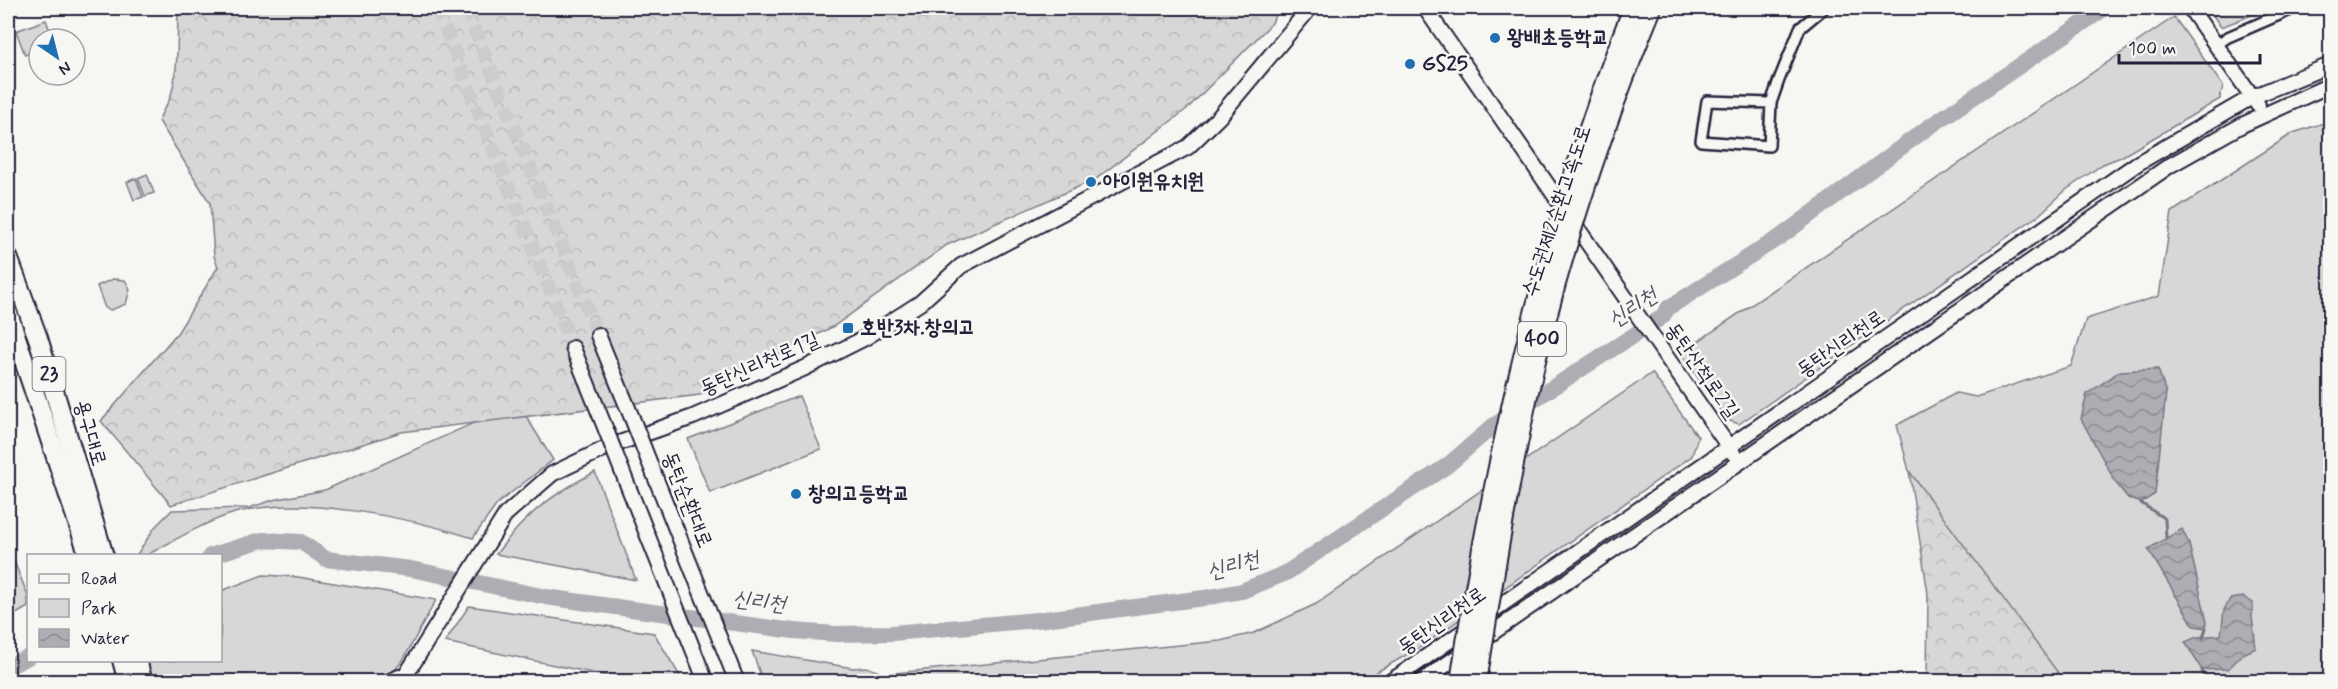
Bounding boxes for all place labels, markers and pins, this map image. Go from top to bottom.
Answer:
place label: 왕배초등학교 [1507,24,1608,52]
marker: 왕배초등학교 [1488,31,1502,45]
place label: GS25 [1422,50,1468,78]
marker: GS25 [1403,57,1417,71]
place label: 아이원유치원 [1103,168,1204,196]
marker: 아이원유치원 [1084,175,1098,189]
place label: 호반3차.창의고 [860,314,975,342]
marker: 호반3차.창의고 [841,321,855,335]
place label: 창의고등학교 [808,480,909,508]
marker: 창의고등학교 [789,487,803,501]

